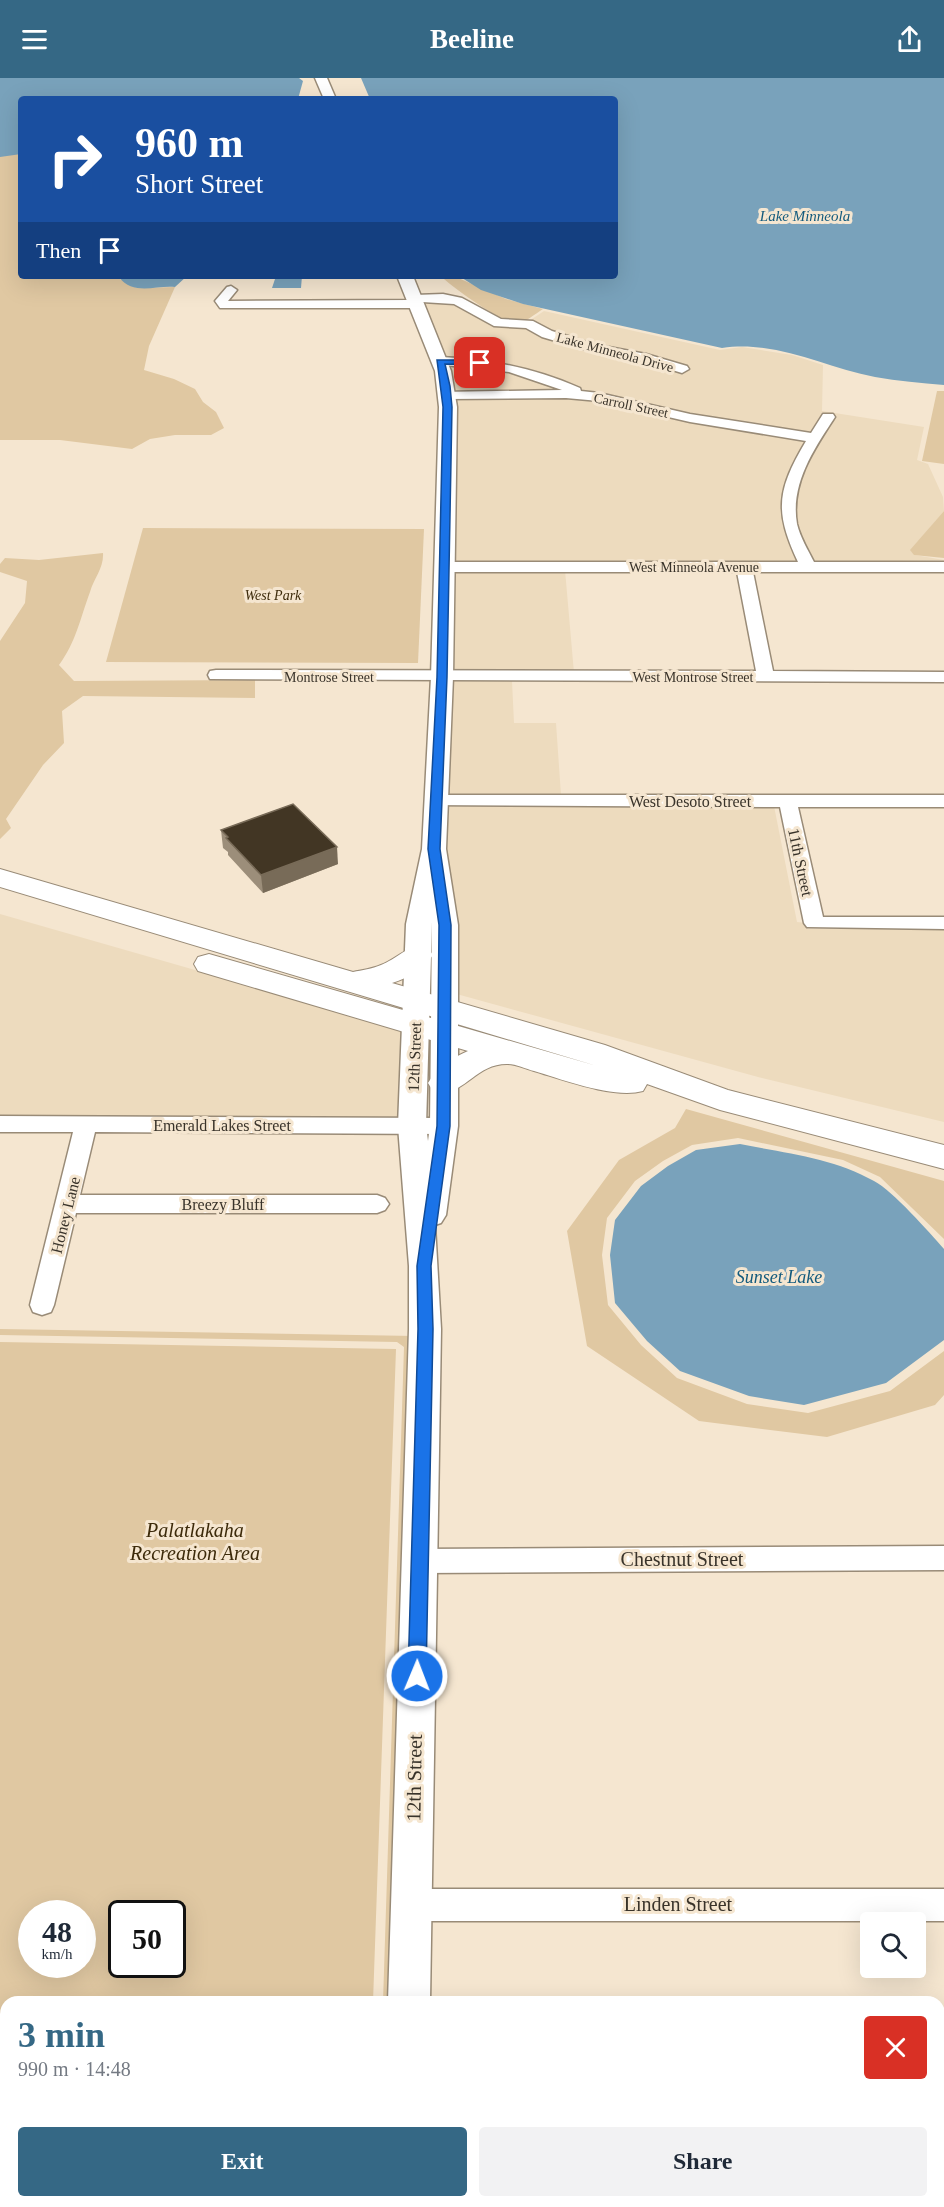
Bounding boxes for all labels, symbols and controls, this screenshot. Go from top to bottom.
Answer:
icon: menu [18,23,51,56]
icon: share [893,23,926,56]
text: Beeline [430,24,514,54]
icon: right [36,120,114,198]
text: 960 m [135,120,244,166]
text: Short Street [135,169,263,199]
water label: Lake Minneola [759,208,850,224]
icon: arrive [93,234,126,267]
text: Then [36,238,81,263]
street label: Lake Minneola Drive [555,330,675,375]
pin [454,337,505,388]
icon: arrive [463,346,496,379]
street label: Carroll Street [592,390,670,421]
street label: West Minneola Avenue [629,560,759,575]
park label: West Park [245,588,302,603]
street label: Montrose Street [284,670,374,685]
street label: West Montrose Street [633,670,754,685]
street label: West Desoto Street [629,793,752,810]
street label: 11th Street [785,827,816,898]
street label: 12th Street [405,1021,424,1092]
street label: Emerald Lakes Street [153,1117,291,1134]
street label: Honey Lane [48,1175,84,1256]
street label: Breezy Bluff [182,1196,265,1214]
water label: Sunset Lake [736,1267,822,1287]
park label: Palatlakaha Recreation Area [129,1519,260,1564]
street label: Chestnut Street [621,1548,744,1570]
position arrow [385,1644,449,1708]
street label: 12th Street [402,1734,426,1822]
street label: Linden Street [624,1893,733,1915]
speed limit sign: 50 [108,1900,186,1978]
map controls [860,1912,926,1978]
button: search [860,1912,926,1978]
text: 48 [42,1915,72,1948]
text: km/h [42,1946,72,1962]
text: 3 min [18,2015,105,2055]
button: close [864,2016,927,2079]
text: 990 m · 14:48 [18,2058,131,2080]
button: Exit [18,2127,467,2196]
button: Share [479,2127,927,2196]

